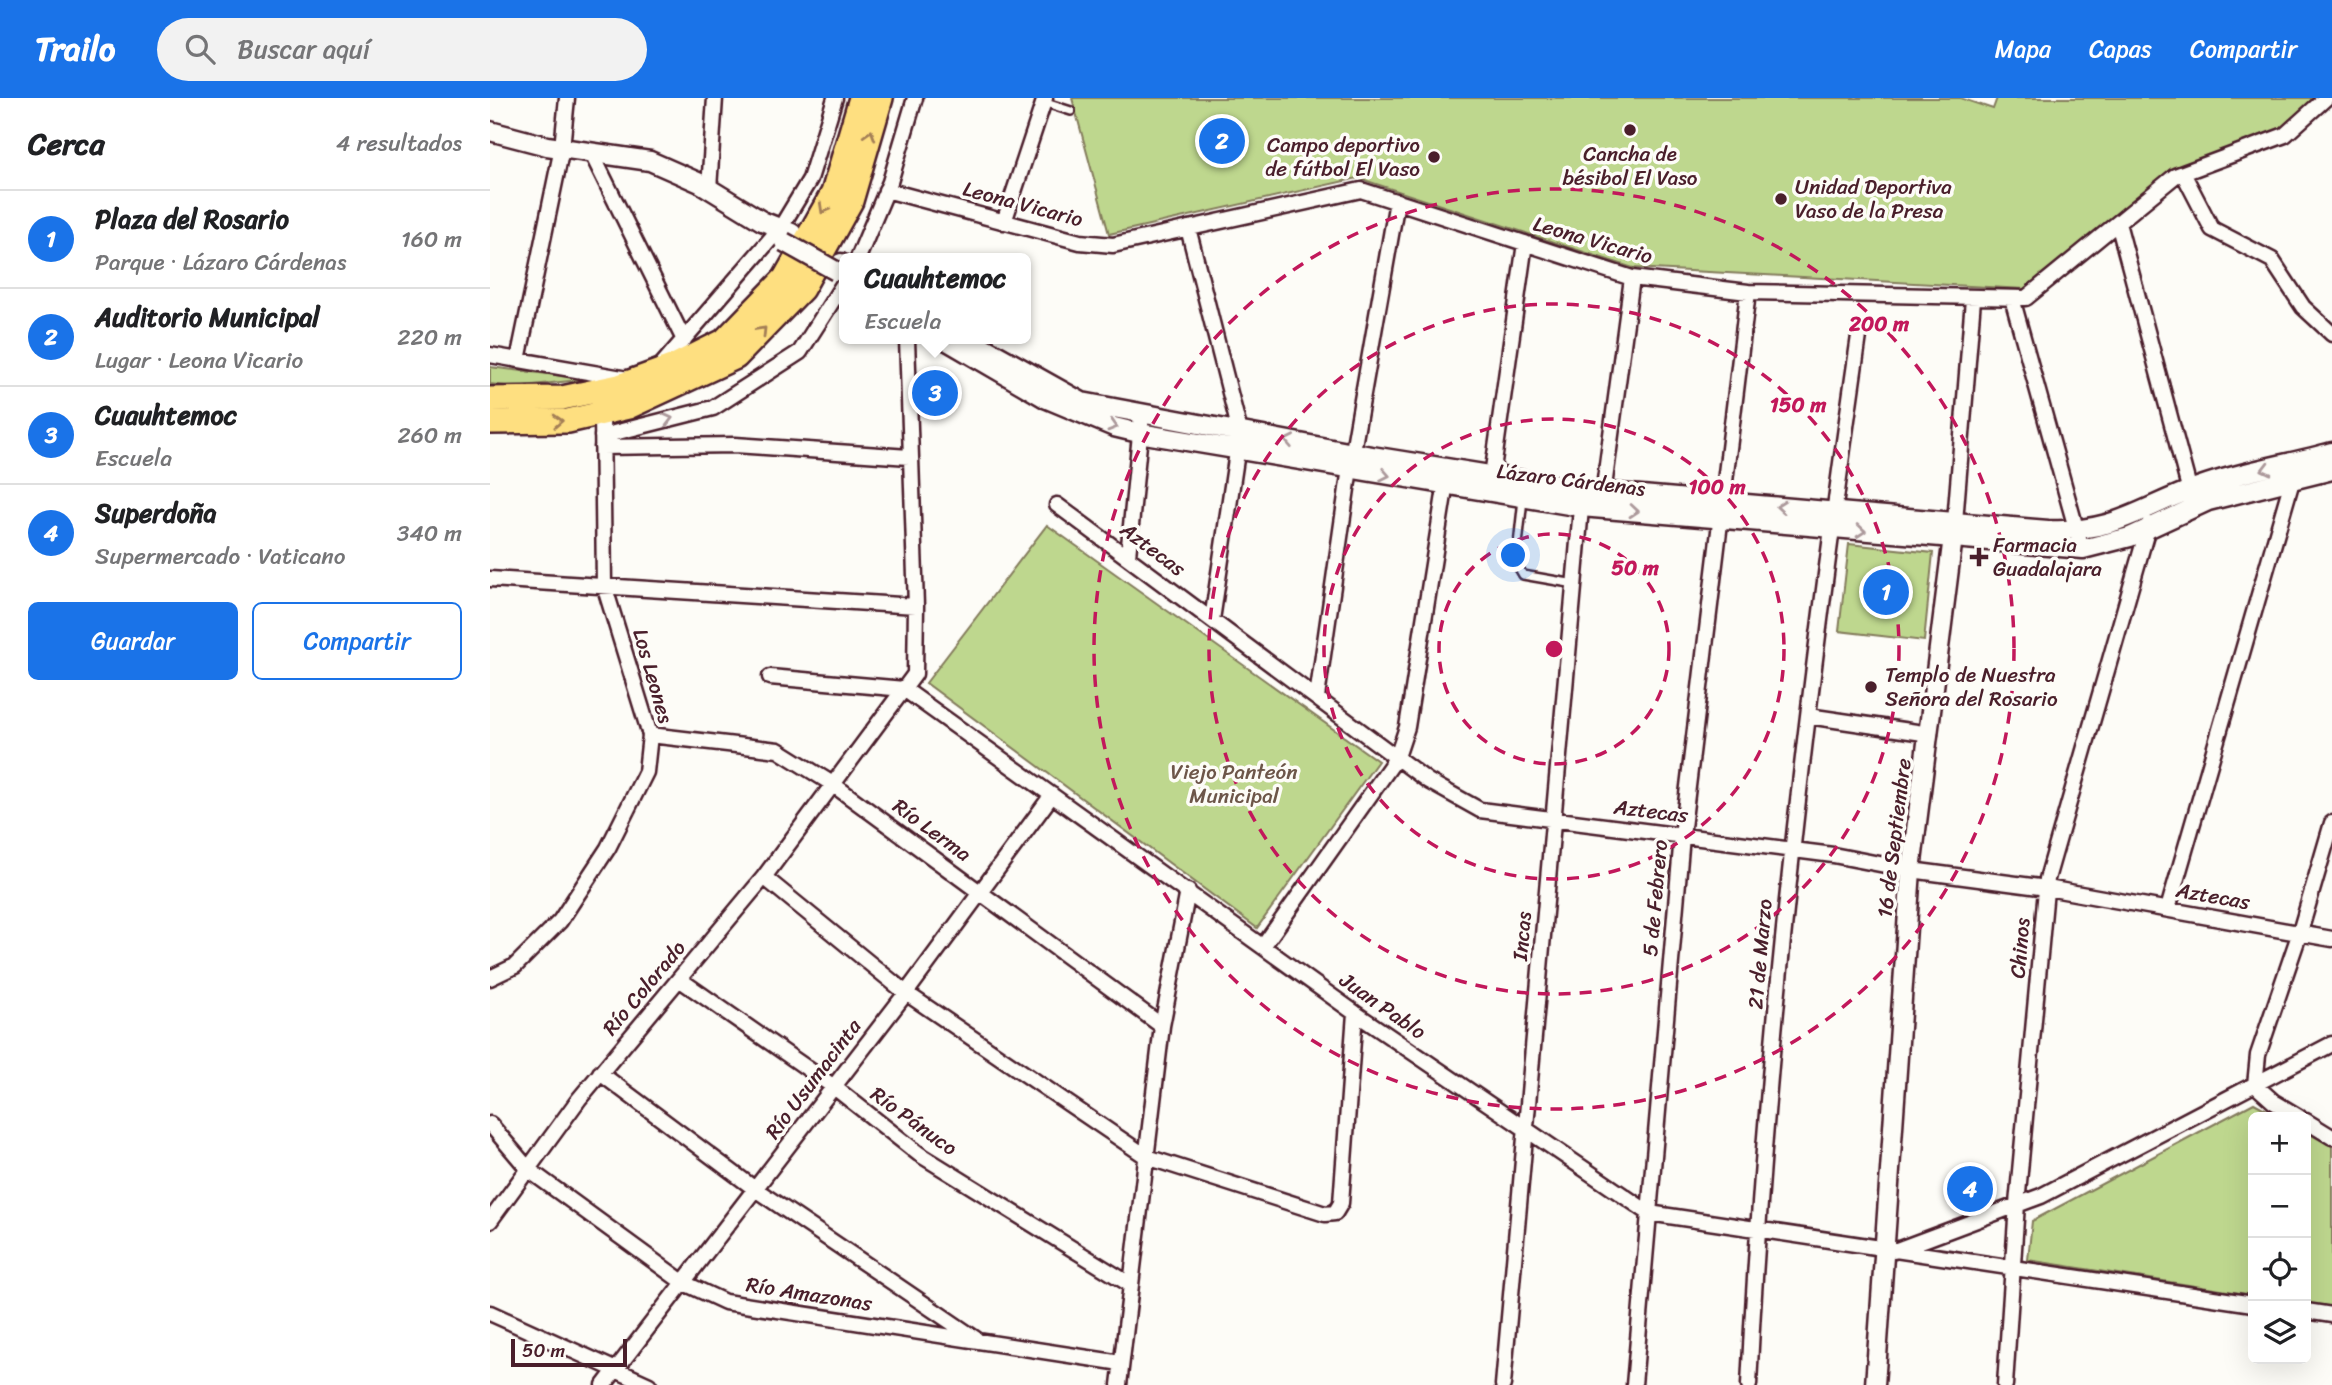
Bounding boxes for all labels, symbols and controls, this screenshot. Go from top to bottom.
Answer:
search box [157,18,647,81]
text: Trailo [35,20,115,78]
text: Buscar aquí [237,26,370,72]
text: Mapa [1995,28,2051,70]
text: Capas [2089,28,2152,70]
text: Compartir [2190,28,2297,70]
icon: search [181,30,219,68]
pin: 2 [1199,115,1245,167]
text: Cerca [28,117,104,171]
marker: Cancha de bésibol El Vaso [1622,122,1638,138]
text: 4 resultados [336,123,462,164]
place label: Campo deportivo de fútbol El Vaso [1265,126,1420,188]
one-way arrow [862,129,877,141]
place label: Cancha de bésibol El Vaso [1562,135,1698,197]
marker: Campo deportivo de fútbol El Vaso [1426,149,1442,165]
place label: Unidad Deportiva Vaso de la Presa [1795,168,1952,230]
street label: Leona Vicario [959,170,1088,238]
marker: Unidad Deportiva Vaso de la Presa [1773,191,1789,207]
text: Plaza del Rosario [95,196,289,242]
one-way arrow [819,202,832,214]
street label: Leona Vicario [1529,205,1658,275]
text: 1 [46,219,56,260]
text: 160 m [401,219,462,260]
text: Parque · Lázaro Cárdenas [95,242,346,283]
popup [839,253,1031,344]
text: Cuauhtemoc [864,255,1006,301]
text: Auditorio Municipal [95,294,320,340]
text: Escuela [864,301,941,342]
text: 200 m [1848,305,1910,343]
text: 2 [44,317,58,358]
text: 220 m [397,317,462,358]
one-way arrow [753,326,766,339]
text: Lugar · Leona Vicario [95,340,303,381]
pin: 3 [912,367,958,419]
text: 150 m [1770,386,1827,424]
text: Cuauhtemoc [95,392,237,438]
one-way arrow [662,413,674,427]
one-way arrow [553,414,564,429]
text: 3 [45,415,57,456]
text: 260 m [397,415,462,456]
one-way arrow [1107,418,1119,433]
one-way arrow [1283,434,1295,449]
text: Escuela [95,438,172,479]
street label: Lázaro Cárdenas [1495,452,1648,508]
one-way arrow [2260,461,2272,475]
one-way arrow [1379,466,1391,481]
text: 100 m [1688,468,1746,506]
text: Superdoña [95,490,217,536]
one-way arrow [1775,500,1786,515]
one-way arrow [1629,503,1640,518]
street label: Aztecas [1111,511,1194,587]
text: 4 [44,513,58,554]
text: 340 m [397,513,462,554]
one-way arrow [1855,523,1866,538]
place label: Farmacia Guadalajara [1993,526,2102,588]
text: Supermercado · Vaticano [95,536,346,577]
your location [1496,538,1530,572]
text: 50 m [1611,549,1660,587]
marker: Farmacia Guadalajara [1971,549,1987,565]
pin: 1 [1863,566,1909,618]
button: Guardar [28,602,238,680]
button: Compartir [252,602,462,680]
street label: Los Leones [621,624,685,728]
centre of rings [1542,637,1566,661]
place label: Templo de Nuestra Señora del Rosario [1885,656,2058,718]
marker: Templo de Nuestra Señora del Rosario [1863,679,1879,695]
park label: Viejo Panteón Municipal [1170,753,1298,815]
street label: 16 de Septiembre [1865,756,1923,920]
street label: Aztecas [1611,787,1691,834]
street label: Río Lerma [884,788,980,872]
street label: 5 de Febrero [1631,838,1679,958]
street label: Aztecas [2172,871,2253,921]
street label: 21 de Marzo [1736,897,1784,1011]
street label: Incas [1501,909,1543,963]
street label: Chinos [1998,916,2042,980]
street label: Río Colorado [592,931,696,1045]
street label: Juan Pablo [1331,961,1435,1050]
street label: Río Usumacinta [755,1010,872,1148]
street label: Río Pánuco [862,1076,966,1166]
map controls [2248,1112,2311,1364]
button: + [2248,1112,2311,1175]
pin: 4 [1947,1163,1993,1215]
button: − [2248,1175,2311,1238]
button: locate [2248,1238,2311,1301]
street label: Río Amazonas [743,1265,875,1323]
button: layers [2248,1301,2311,1364]
text: 50 m [522,1334,565,1367]
scale bar [511,1336,626,1368]

